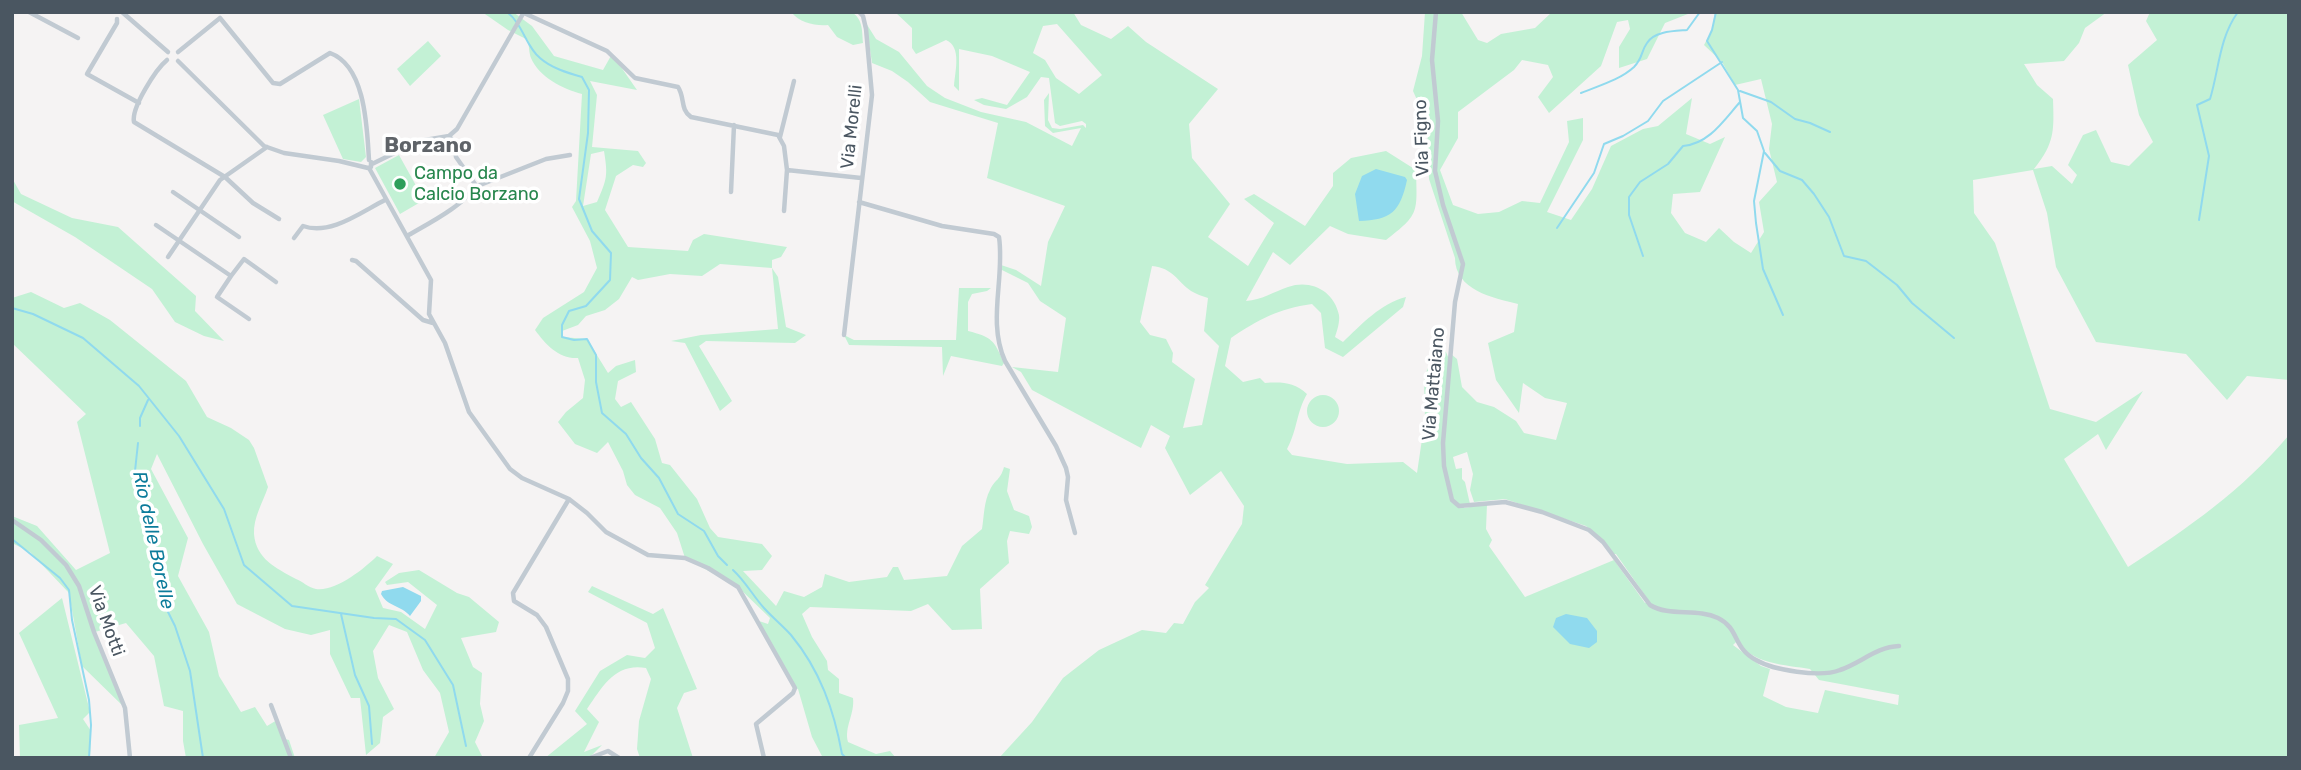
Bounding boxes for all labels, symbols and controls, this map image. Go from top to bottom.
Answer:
street label: Via Morelli [837,84,867,170]
street label: Via Figno [1410,99,1434,177]
district label: Borzano [384,133,472,159]
place label: Campo da Calcio Borzano [414,163,539,206]
marker: Campo da Calcio Borzano [392,176,408,192]
street label: Via Mattaiano [1418,326,1450,442]
water label: Rio delle Borelle [127,469,179,611]
street label: Via Motti [83,583,129,659]

